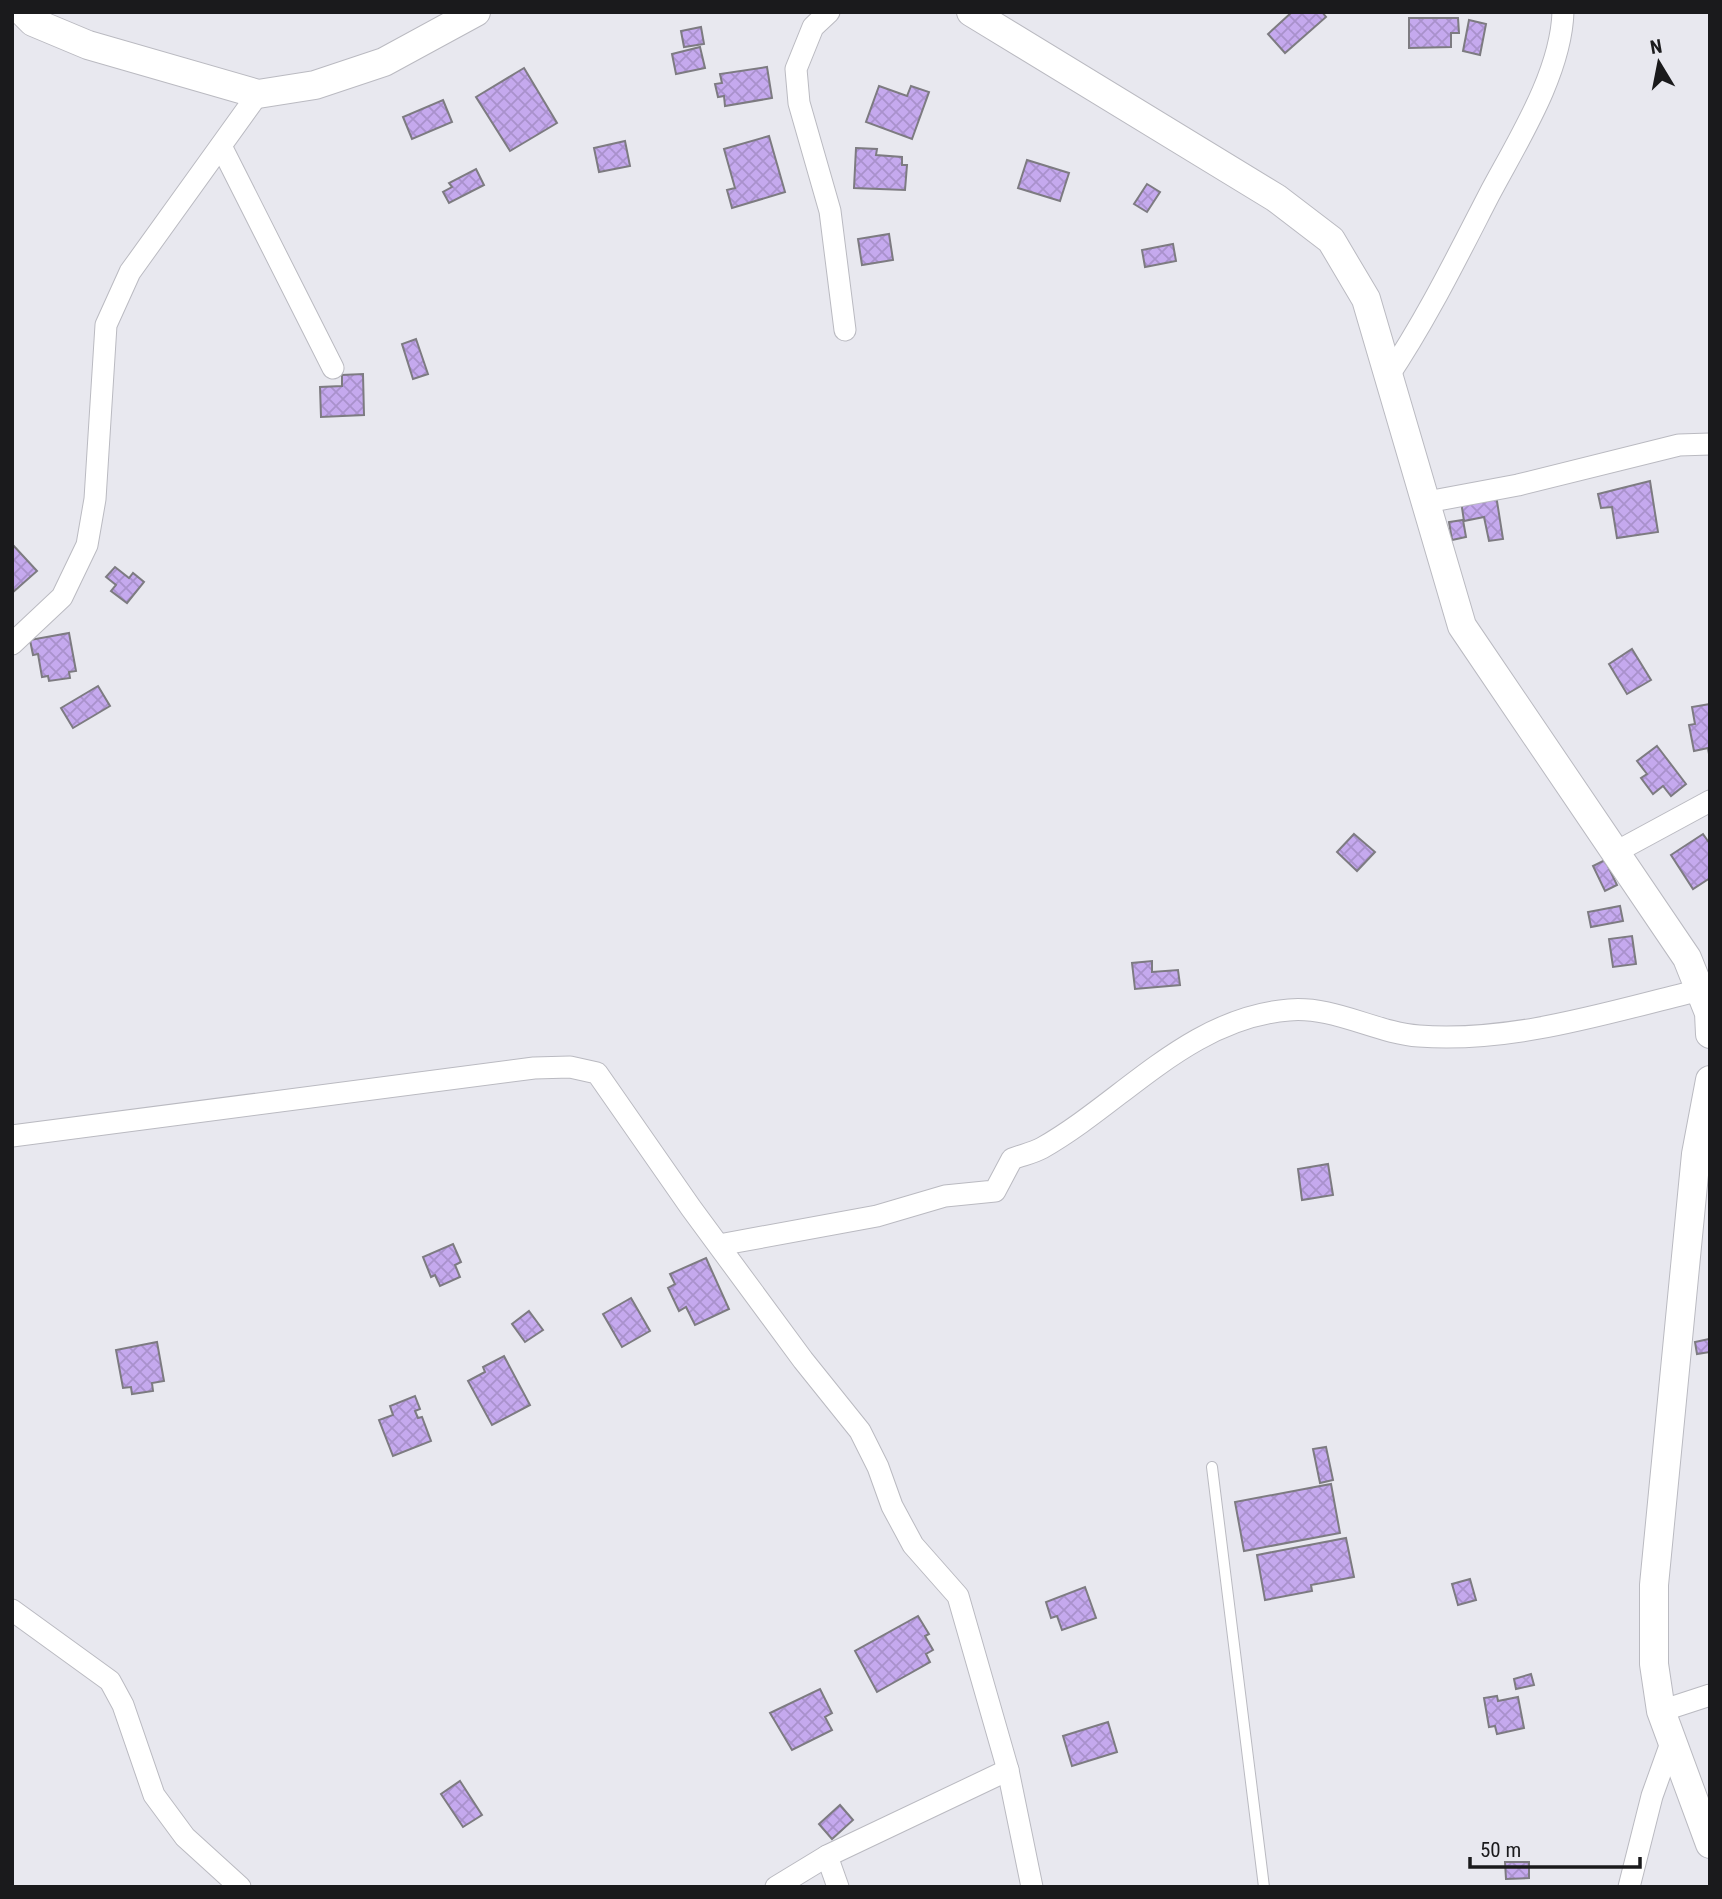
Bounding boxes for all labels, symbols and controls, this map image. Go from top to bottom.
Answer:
north arrow [1624,28,1694,98]
text: N [1648,34,1664,59]
scale bar [1470,1826,1640,1870]
text: 50 m [1480,1838,1521,1862]

